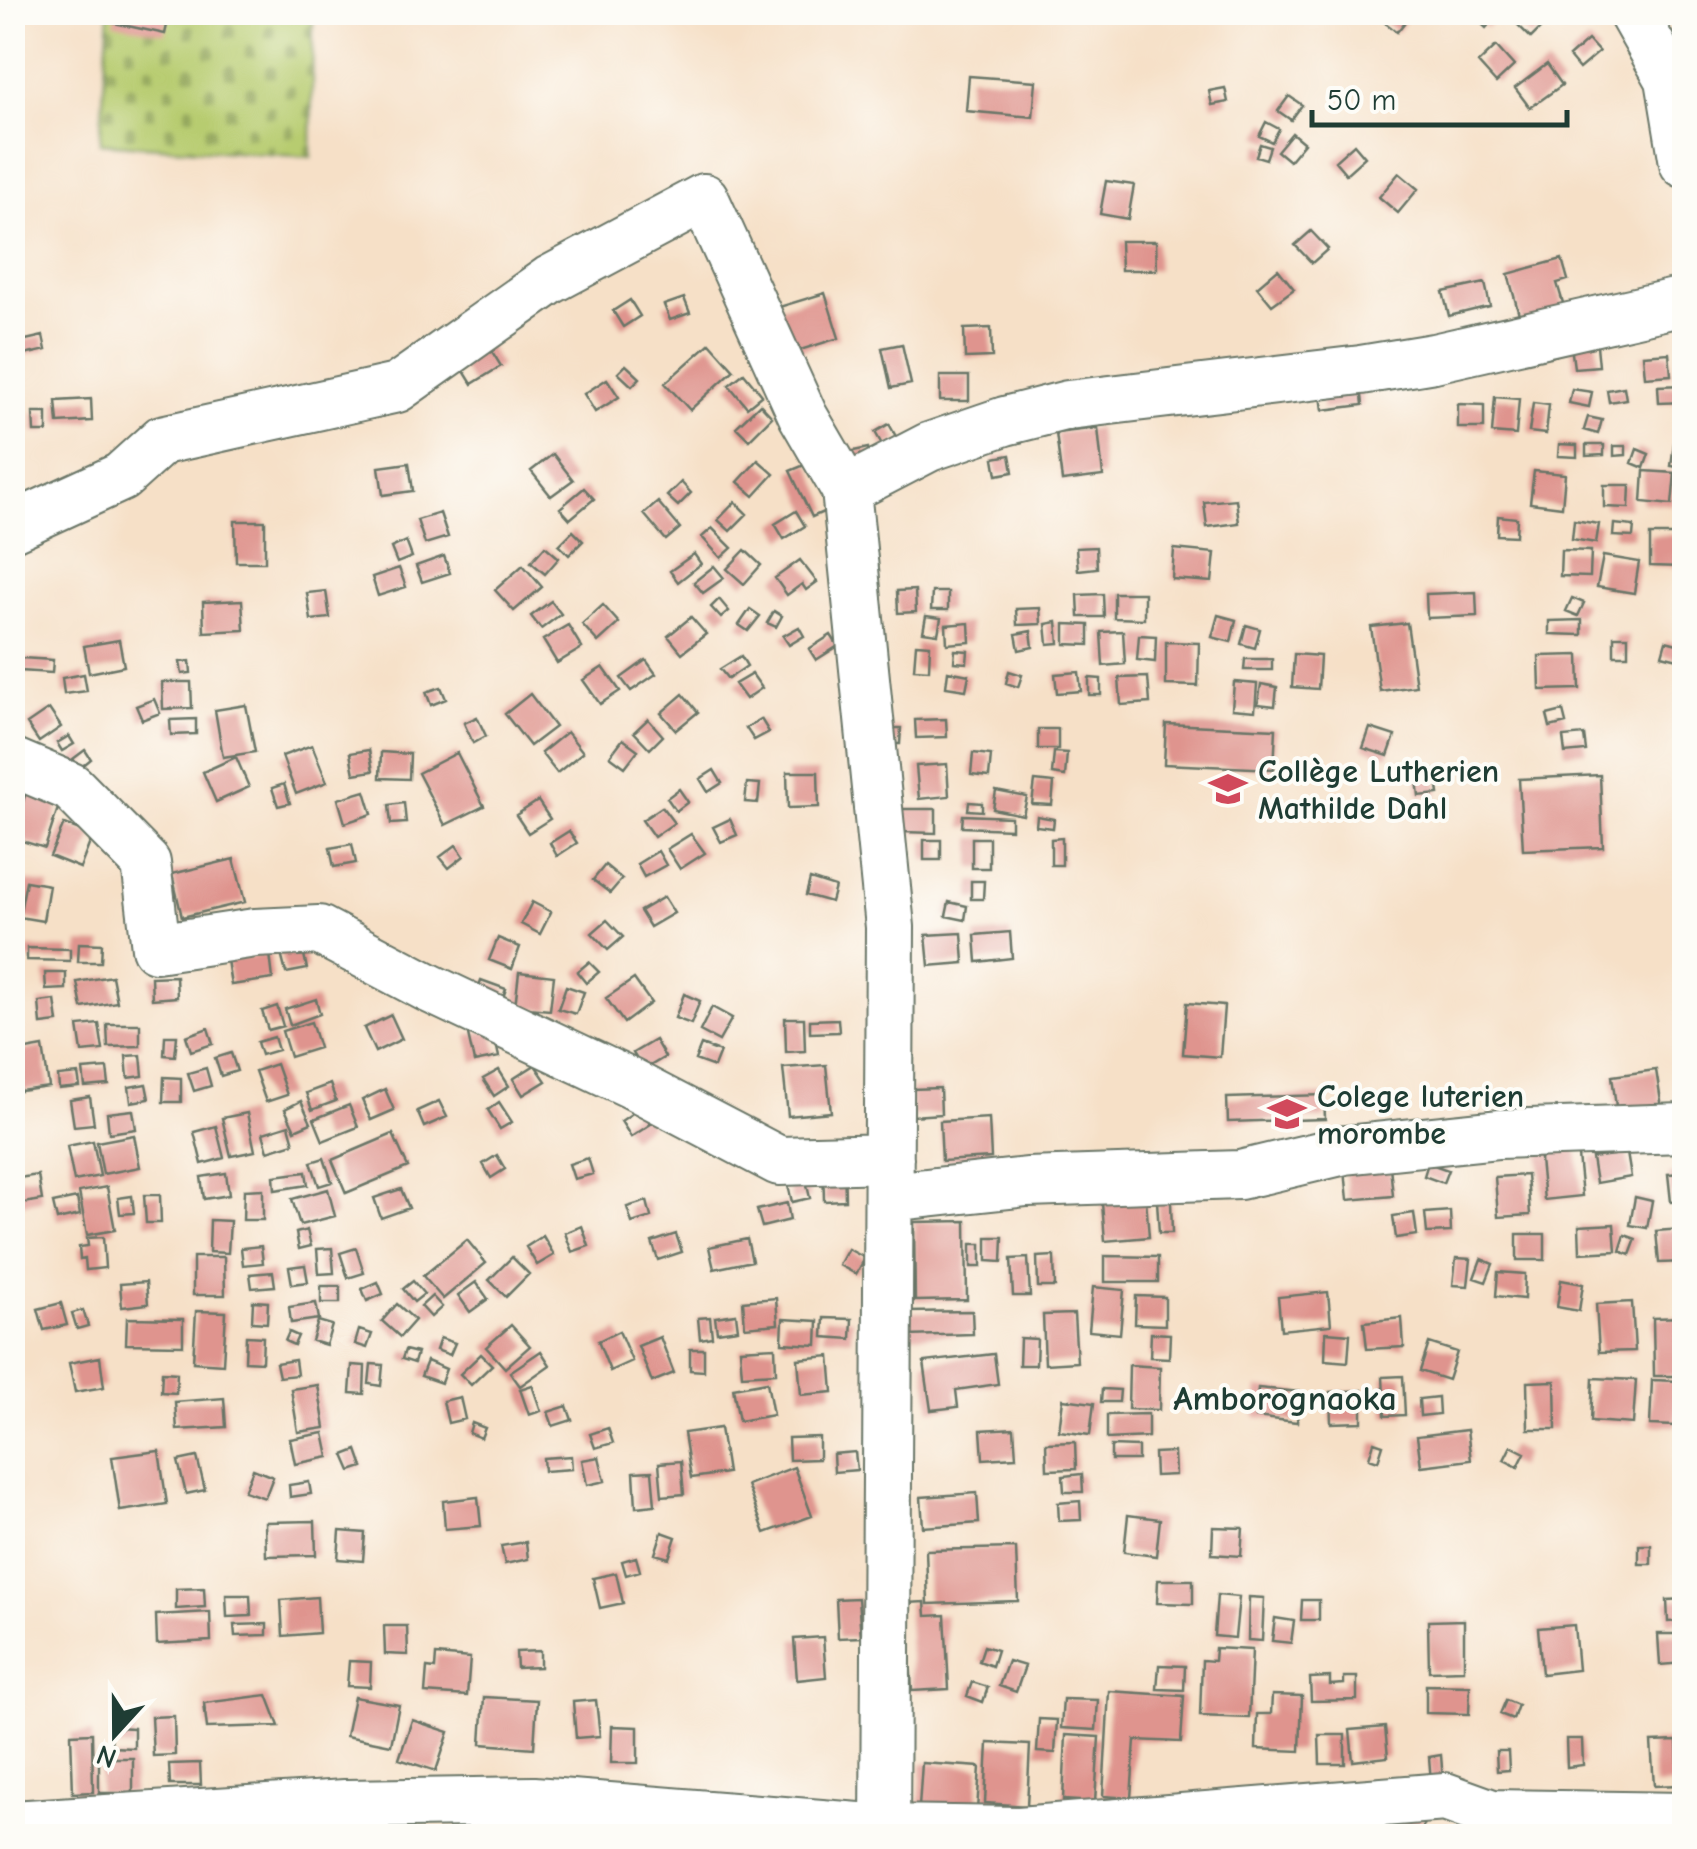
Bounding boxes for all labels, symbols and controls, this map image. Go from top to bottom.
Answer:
scale bar [1312,65,1567,127]
text: 50 m [1327,83,1396,118]
place label: Collège Lutherien Mathilde Dahl [1258,753,1499,827]
school or university icon: Collège Lutherien Mathilde Dahl [1207,768,1249,810]
place label: Colege luterien morombe [1317,1078,1524,1152]
school or university icon: Colege luterien morombe [1266,1093,1308,1135]
district label: Amborognaoka [1173,1378,1397,1419]
north arrow [65,1684,165,1784]
text: N [92,1738,121,1775]

